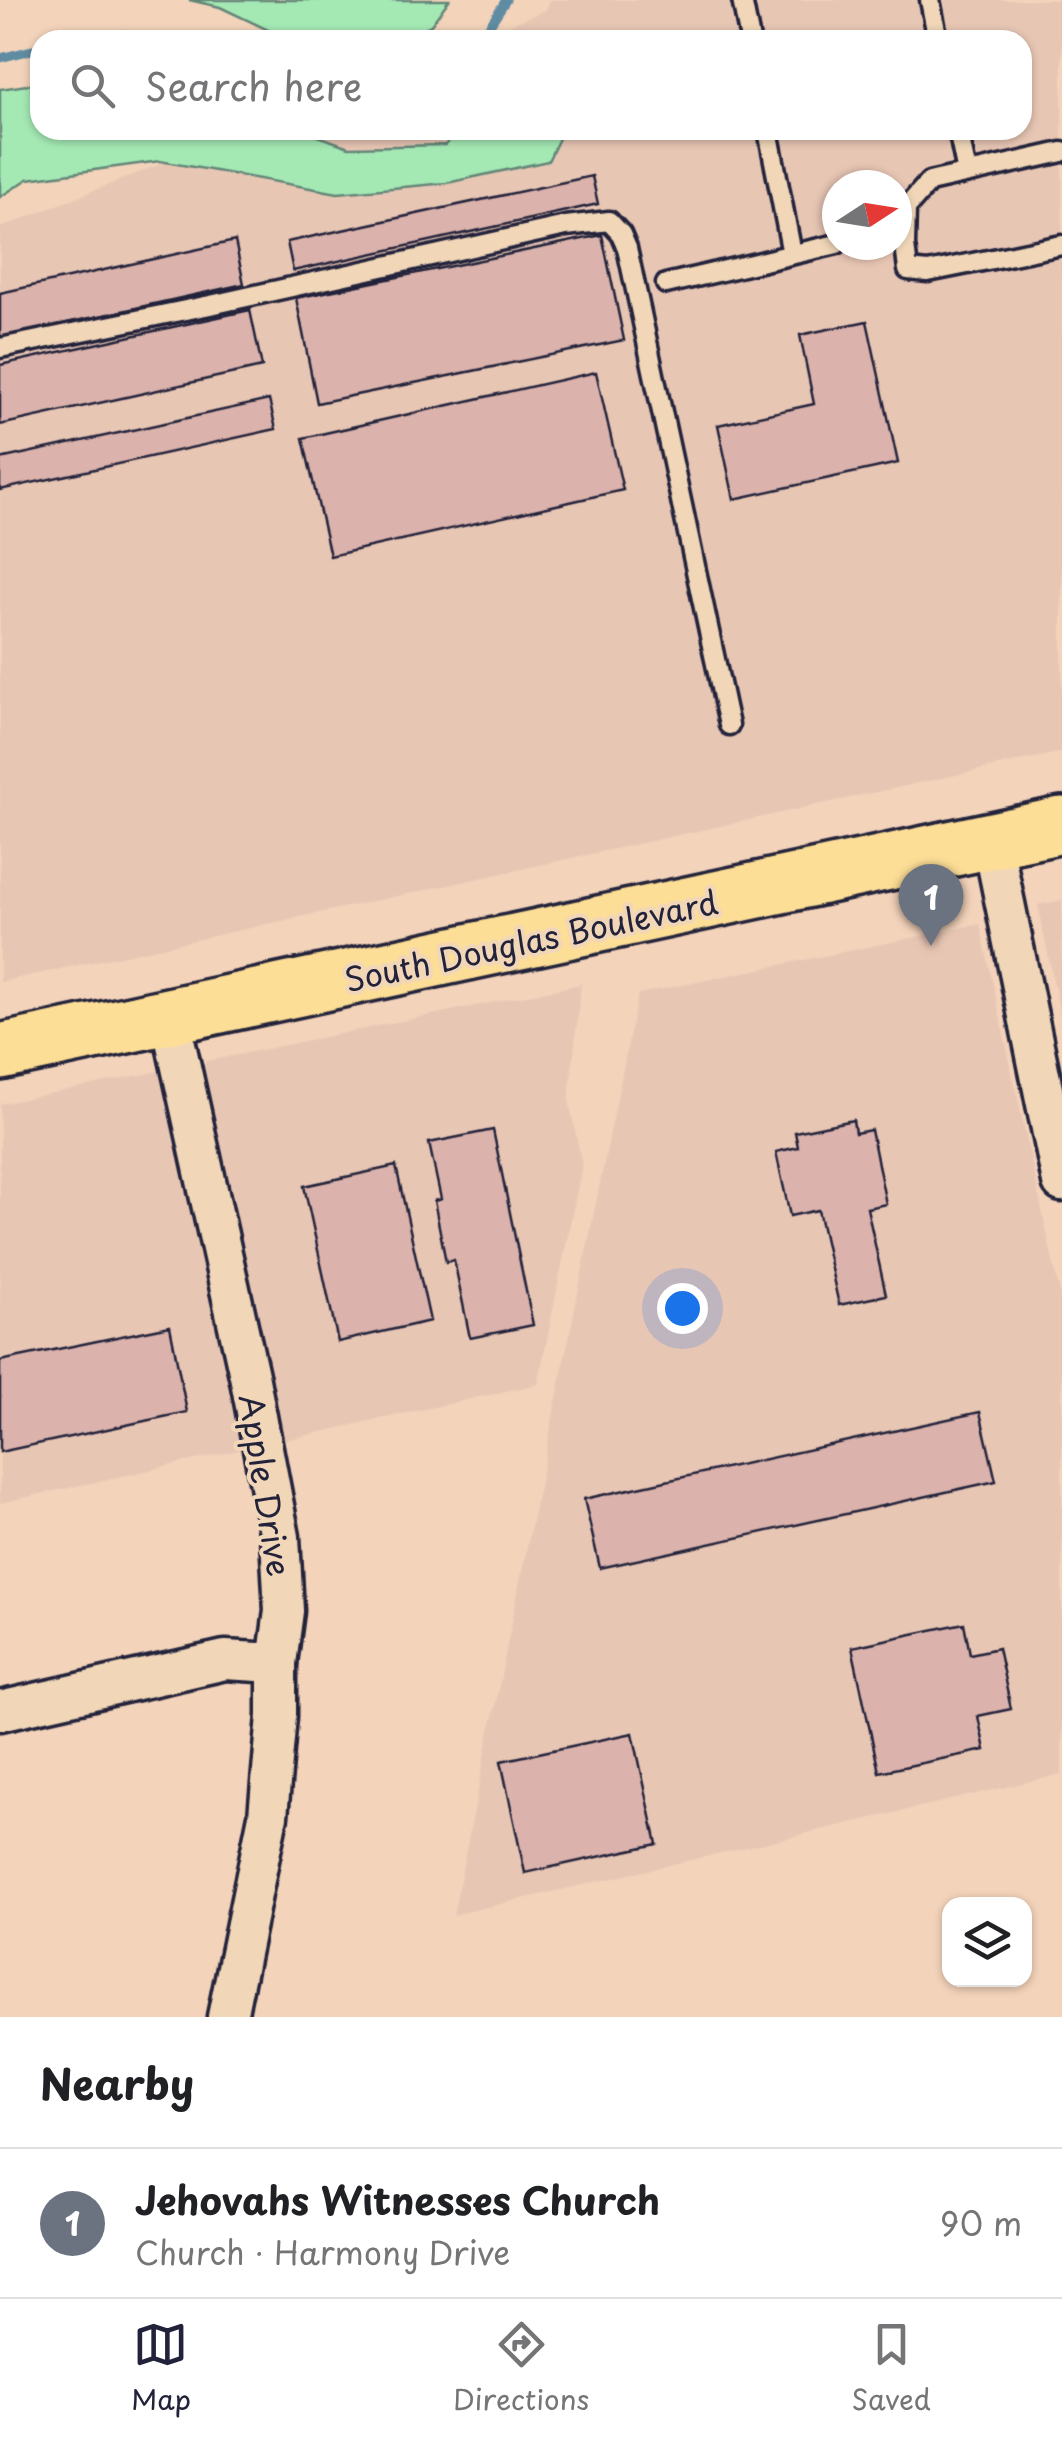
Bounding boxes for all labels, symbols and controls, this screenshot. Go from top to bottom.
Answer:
search box [30,30,1032,140]
text: Search here [145,57,362,114]
icon: search [65,58,120,113]
north arrow [822,170,912,260]
pin: 1 [898,864,964,946]
street label: South Douglas Boulevard [340,877,722,1003]
your location [657,1283,708,1334]
street label: Apple Drive [228,1390,304,1580]
map controls [942,1897,1032,1987]
button: layers [942,1897,1032,1987]
text: Nearby [40,2051,194,2114]
text: Jehovahs Witnesses Church [135,2171,660,2228]
text: 1 [65,2199,80,2247]
text: 90 m [940,2199,1022,2247]
text: Church · Harmony Drive [135,2228,510,2276]
tab: Map [131,2317,191,2420]
tab: Directions [453,2317,589,2420]
tab: Saved [851,2317,931,2420]

